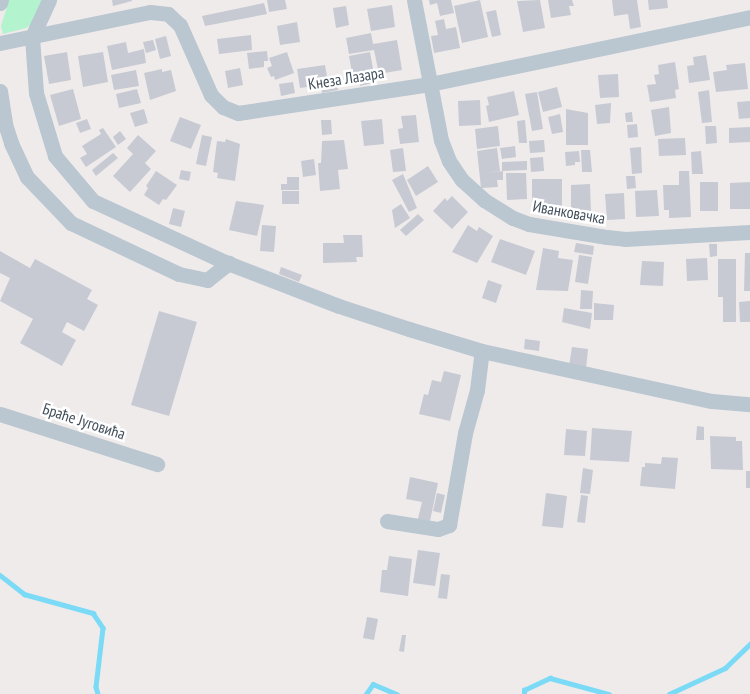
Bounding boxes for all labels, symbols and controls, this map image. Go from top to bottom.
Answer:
street label: Кнеза Лазара [307,63,385,93]
street label: Иванковачка [531,196,607,228]
street label: Браће Југовића [40,399,128,443]

